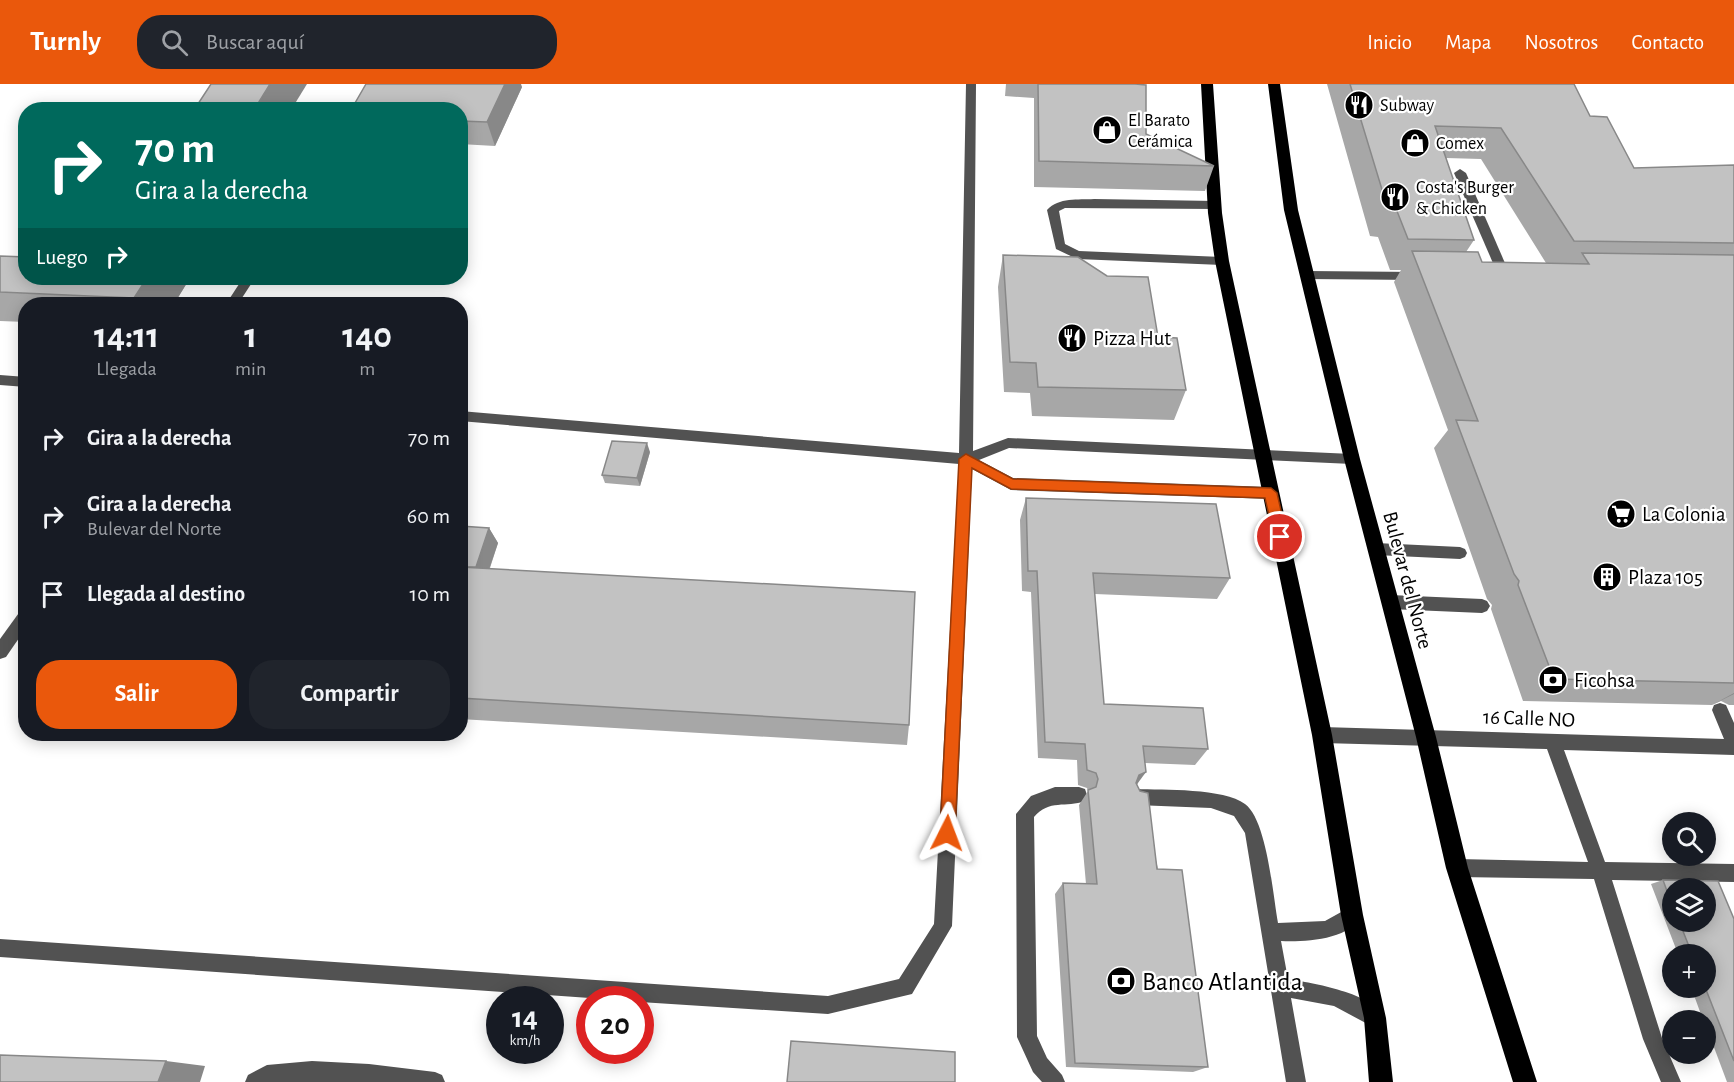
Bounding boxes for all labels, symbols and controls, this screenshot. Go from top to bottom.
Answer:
search box [137,15,557,69]
icon: search [158,26,191,59]
text: Turnly [30,28,101,56]
text: Buscar aquí [206,31,304,53]
text: Inicio [1367,32,1412,53]
text: Mapa [1445,32,1492,53]
text: Nosotros [1525,32,1598,53]
text: Contacto [1631,32,1704,53]
restaurant icon: Subway [1343,89,1375,121]
place label: Subway [1380,97,1435,115]
place label: El Barato Cerámica [1128,112,1193,151]
shop icon: El Barato Cerámica [1091,114,1123,146]
icon: right [36,126,114,204]
shop icon: Comex [1399,127,1431,159]
text: 70 m [135,128,215,170]
place label: Comex [1436,135,1484,153]
text: Gira a la derecha [135,177,308,204]
place label: Costa's Burger & Chicken [1416,179,1514,218]
restaurant icon: Costa's Burger & Chicken [1379,181,1411,213]
icon: right [100,240,133,273]
text: Luego [36,246,88,268]
text: 14:11 [94,318,159,354]
text: 1 [244,318,257,354]
text: 140 [342,318,392,354]
restaurant icon: Pizza Hut [1056,322,1088,354]
place label: Pizza Hut [1093,328,1171,349]
text: Llegada [96,359,157,379]
text: min [235,359,266,379]
text: m [359,359,375,379]
icon: right [36,422,69,455]
text: Gira a la derecha [87,427,232,449]
text: 70 m [408,427,450,449]
text: Gira a la derecha [87,493,232,515]
supermarket icon: La Colonia [1605,498,1637,530]
icon: right [36,500,69,533]
place label: La Colonia [1642,504,1726,525]
text: 60 m [407,505,450,527]
street label: Bulevar del Norte [1379,509,1436,651]
pin [1254,511,1305,562]
text: Bulevar del Norte [87,519,222,539]
icon: arrive [1263,520,1296,553]
building icon: Plaza 105 [1591,561,1623,593]
place label: Plaza 105 [1628,567,1703,588]
icon: arrive [36,578,69,611]
text: Llegada al destino [87,583,245,605]
text: 10 m [410,583,450,605]
button: Salir [36,660,237,729]
button: Compartir [249,660,450,729]
bank icon: Ficohsa [1537,664,1569,696]
place label: Ficohsa [1574,670,1635,691]
street label: 16 Calle NO [1483,706,1575,731]
position arrow [915,801,979,865]
map controls [1662,812,1716,1064]
button: search [1662,812,1716,866]
button: layers [1662,878,1716,932]
button: + [1662,944,1716,998]
bank icon: Banco Atlantida [1105,965,1137,997]
place label: Banco Atlantida [1142,969,1303,995]
speed limit sign: 20 [576,986,654,1064]
text: 14 [512,1003,538,1033]
button: − [1662,1010,1716,1064]
text: km/h [510,1033,540,1048]

